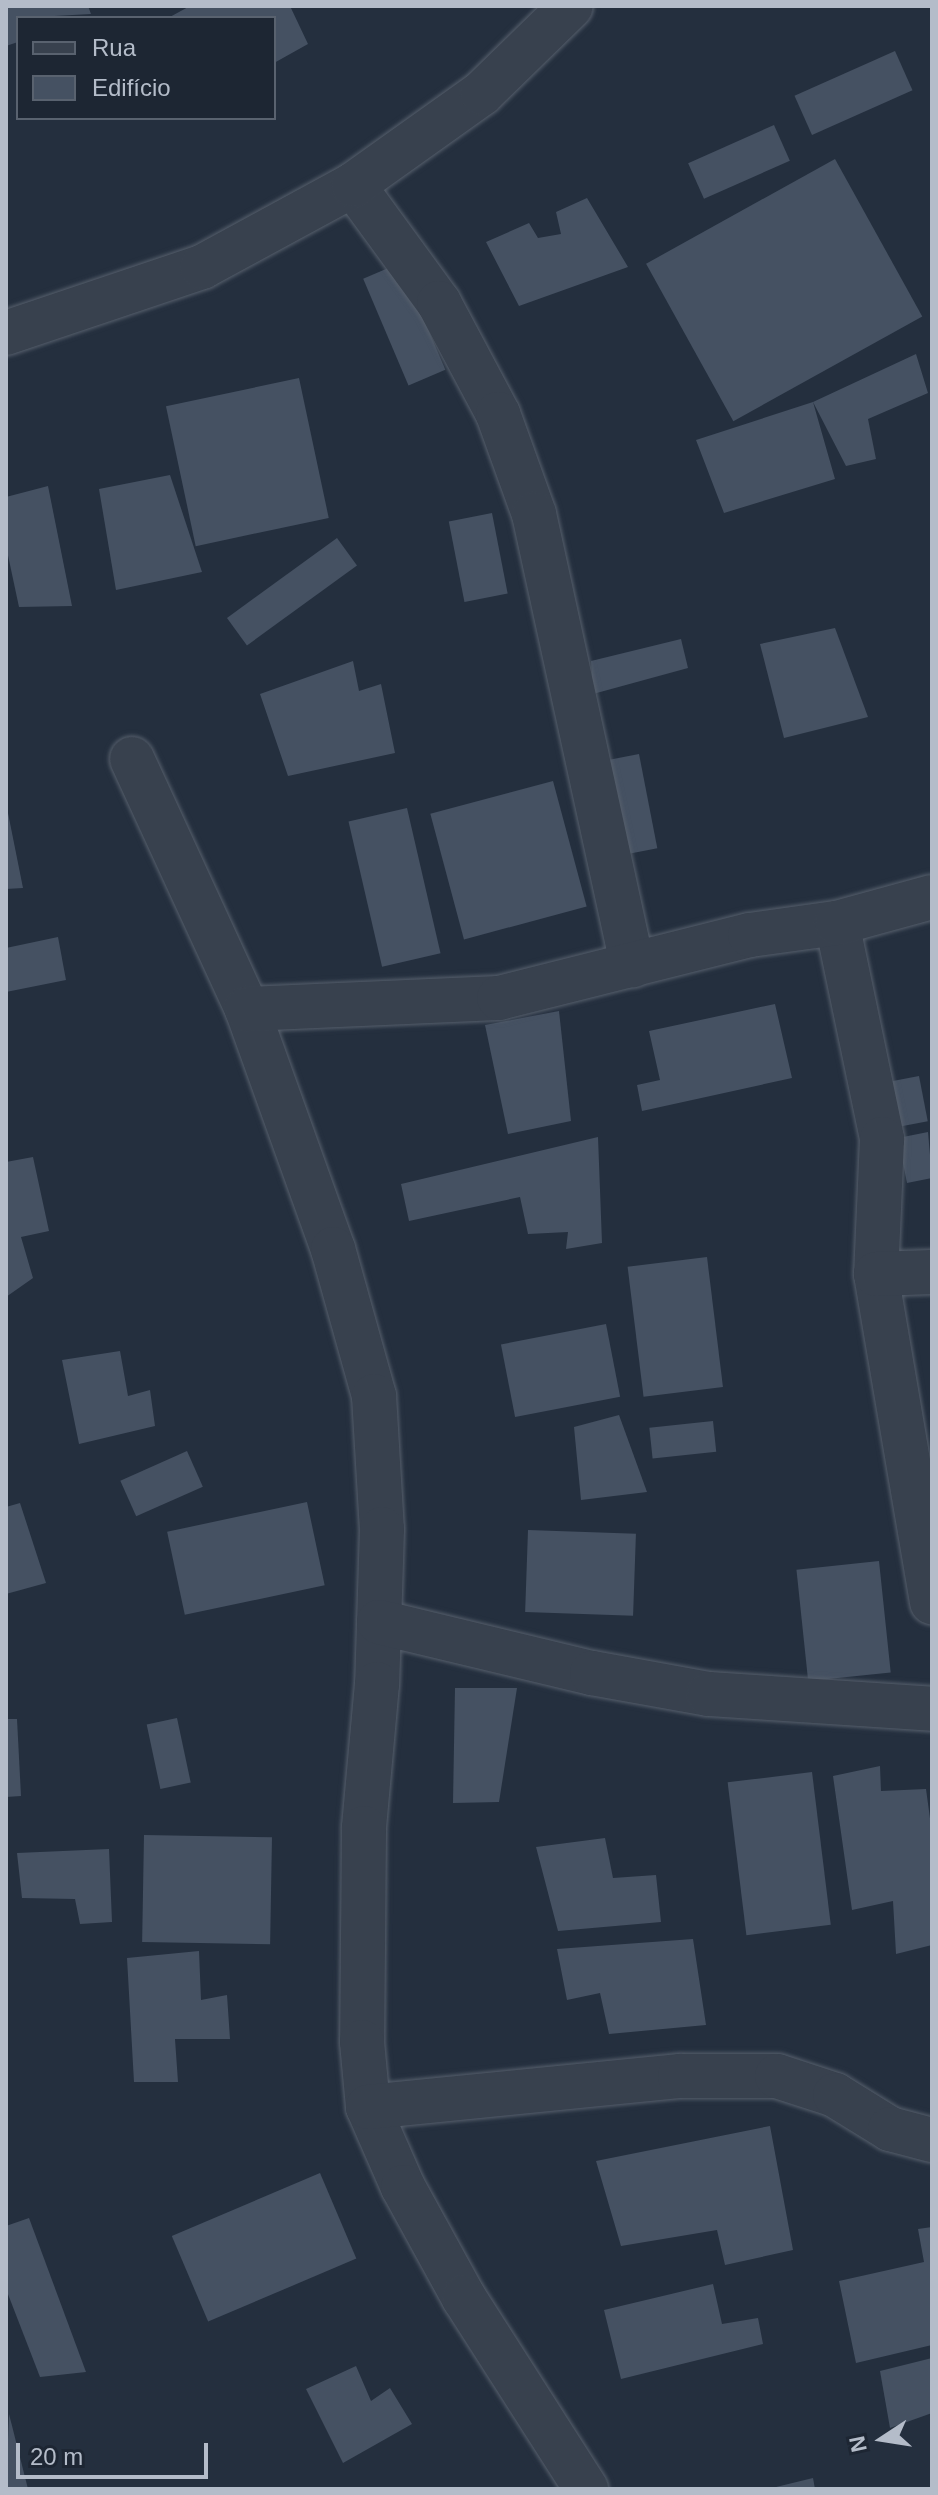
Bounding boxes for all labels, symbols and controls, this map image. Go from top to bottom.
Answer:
legend [16,16,276,120]
text: Rua [92,34,136,61]
text: Edifício [92,74,171,101]
north arrow [842,2399,922,2479]
scale bar [20,2427,212,2477]
text: N [844,2434,872,2454]
text: 20 m [30,2443,83,2470]

